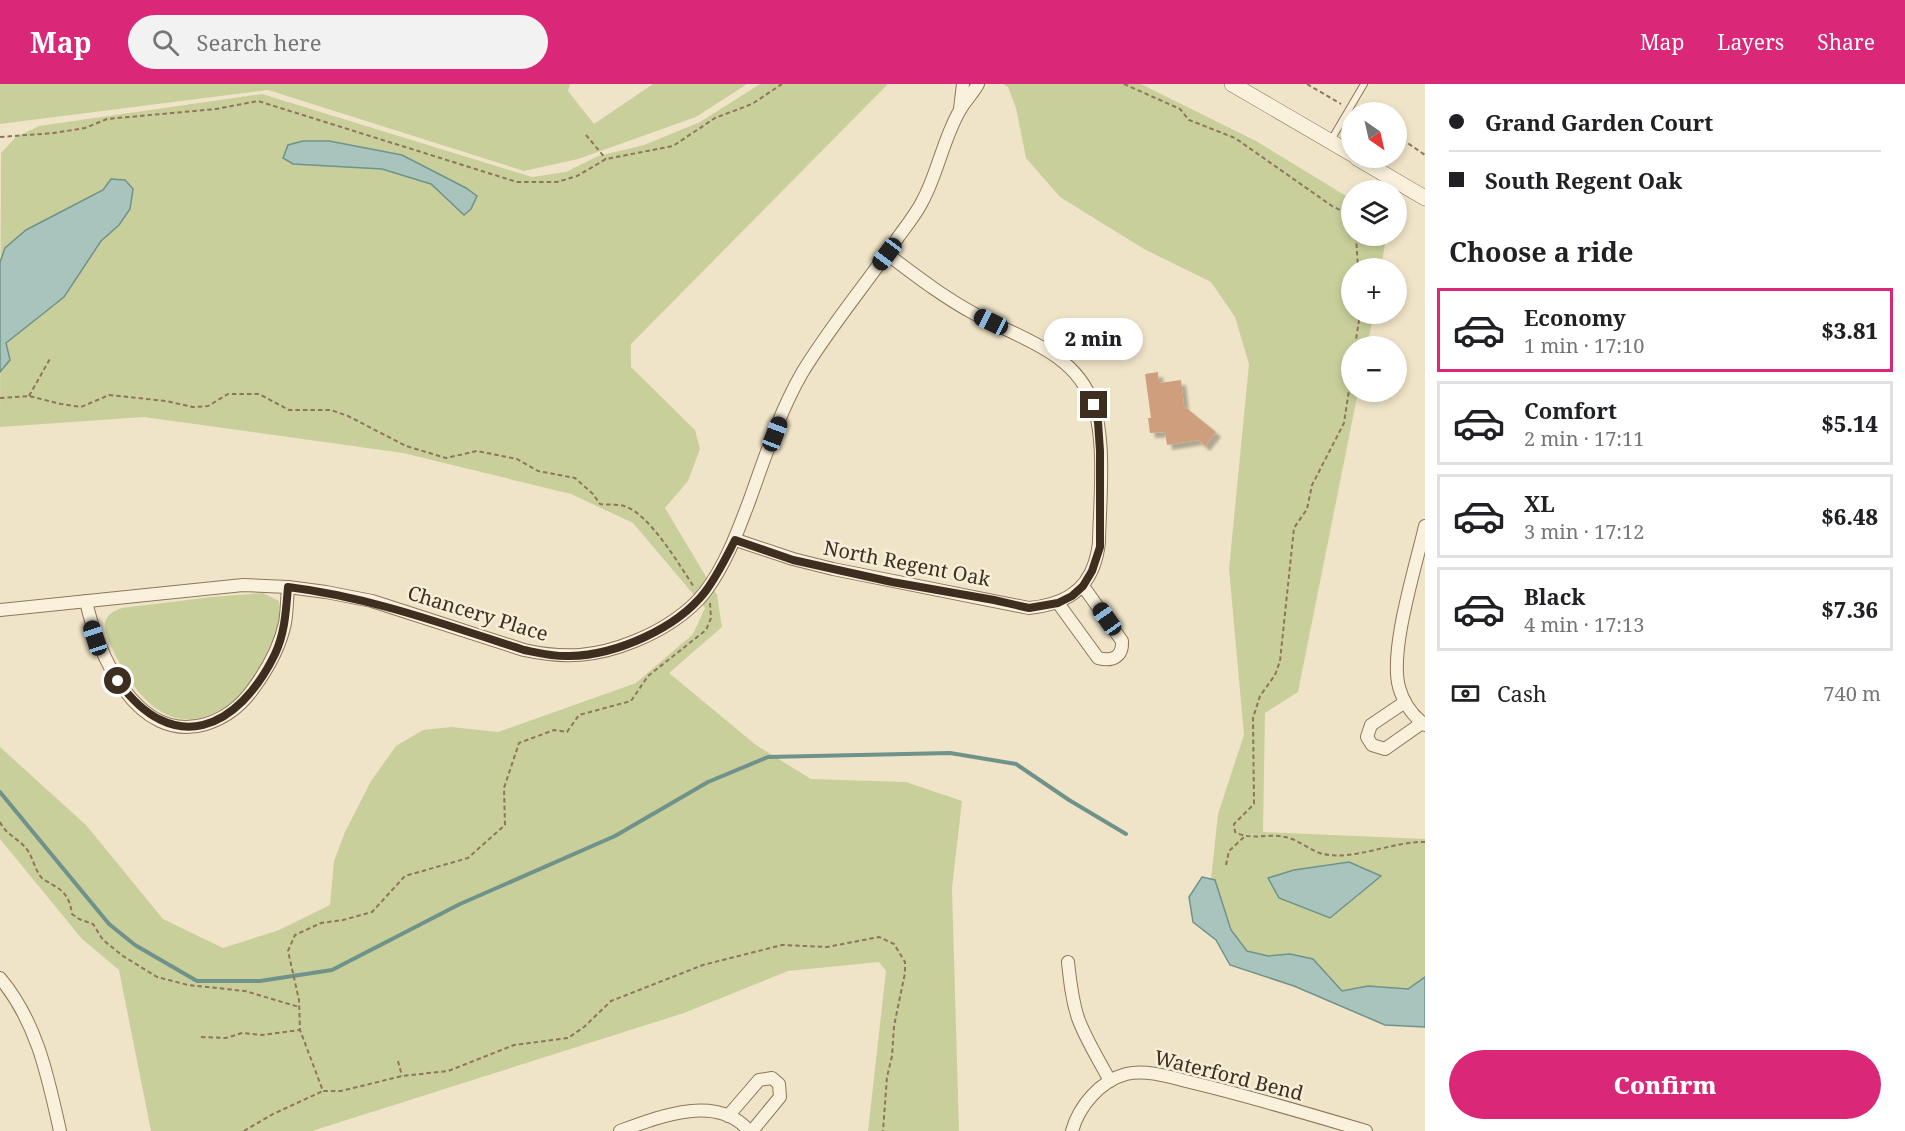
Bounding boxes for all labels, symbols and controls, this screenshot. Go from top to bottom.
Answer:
search box [128,15,548,69]
text: Map [30,23,92,61]
icon: search [149,26,182,59]
text: Search here [197,27,321,57]
text: Map [1640,28,1684,56]
text: Layers [1717,28,1784,56]
text: Share [1817,28,1875,56]
north arrow [1341,102,1407,168]
map controls [1341,102,1407,402]
text: Grand Garden Court [1485,107,1713,137]
text: South Regent Oak [1485,165,1682,195]
button: layers [1341,180,1407,246]
text: Choose a ride [1449,233,1634,270]
car [869,234,905,274]
button: + [1341,258,1407,324]
text: Economy [1524,302,1626,332]
icon: car [1452,303,1506,357]
car [971,306,1011,338]
text: $3.81 [1821,315,1878,345]
callout: 2 min [1044,318,1144,360]
text: 2 min [1065,325,1122,352]
text: 1 min · 17:10 [1524,332,1644,359]
button: − [1341,336,1407,402]
route end [1080,391,1107,418]
text: Comfort [1524,395,1617,425]
icon: car [1452,396,1506,450]
text: $5.14 [1821,408,1878,438]
car [760,414,790,454]
text: 2 min · 17:11 [1524,425,1644,452]
text: XL [1524,488,1555,518]
icon: car [1452,489,1506,543]
text: $6.48 [1821,501,1878,531]
text: 3 min · 17:12 [1524,518,1644,545]
street label: North Regent Oak [821,534,993,592]
street label: Chancery Place [404,579,552,647]
text: Black [1524,581,1585,611]
icon: car [1452,582,1506,636]
text: $7.36 [1821,594,1878,624]
car [1089,599,1125,639]
text: 4 min · 17:13 [1524,611,1644,638]
car [81,618,109,658]
route start [104,667,131,694]
icon: cash [1449,677,1482,710]
text: Cash [1497,678,1547,708]
text: 740 m [1823,680,1881,707]
street label: Waterford Bend [1152,1043,1306,1107]
button: Confirm [1449,1050,1881,1119]

